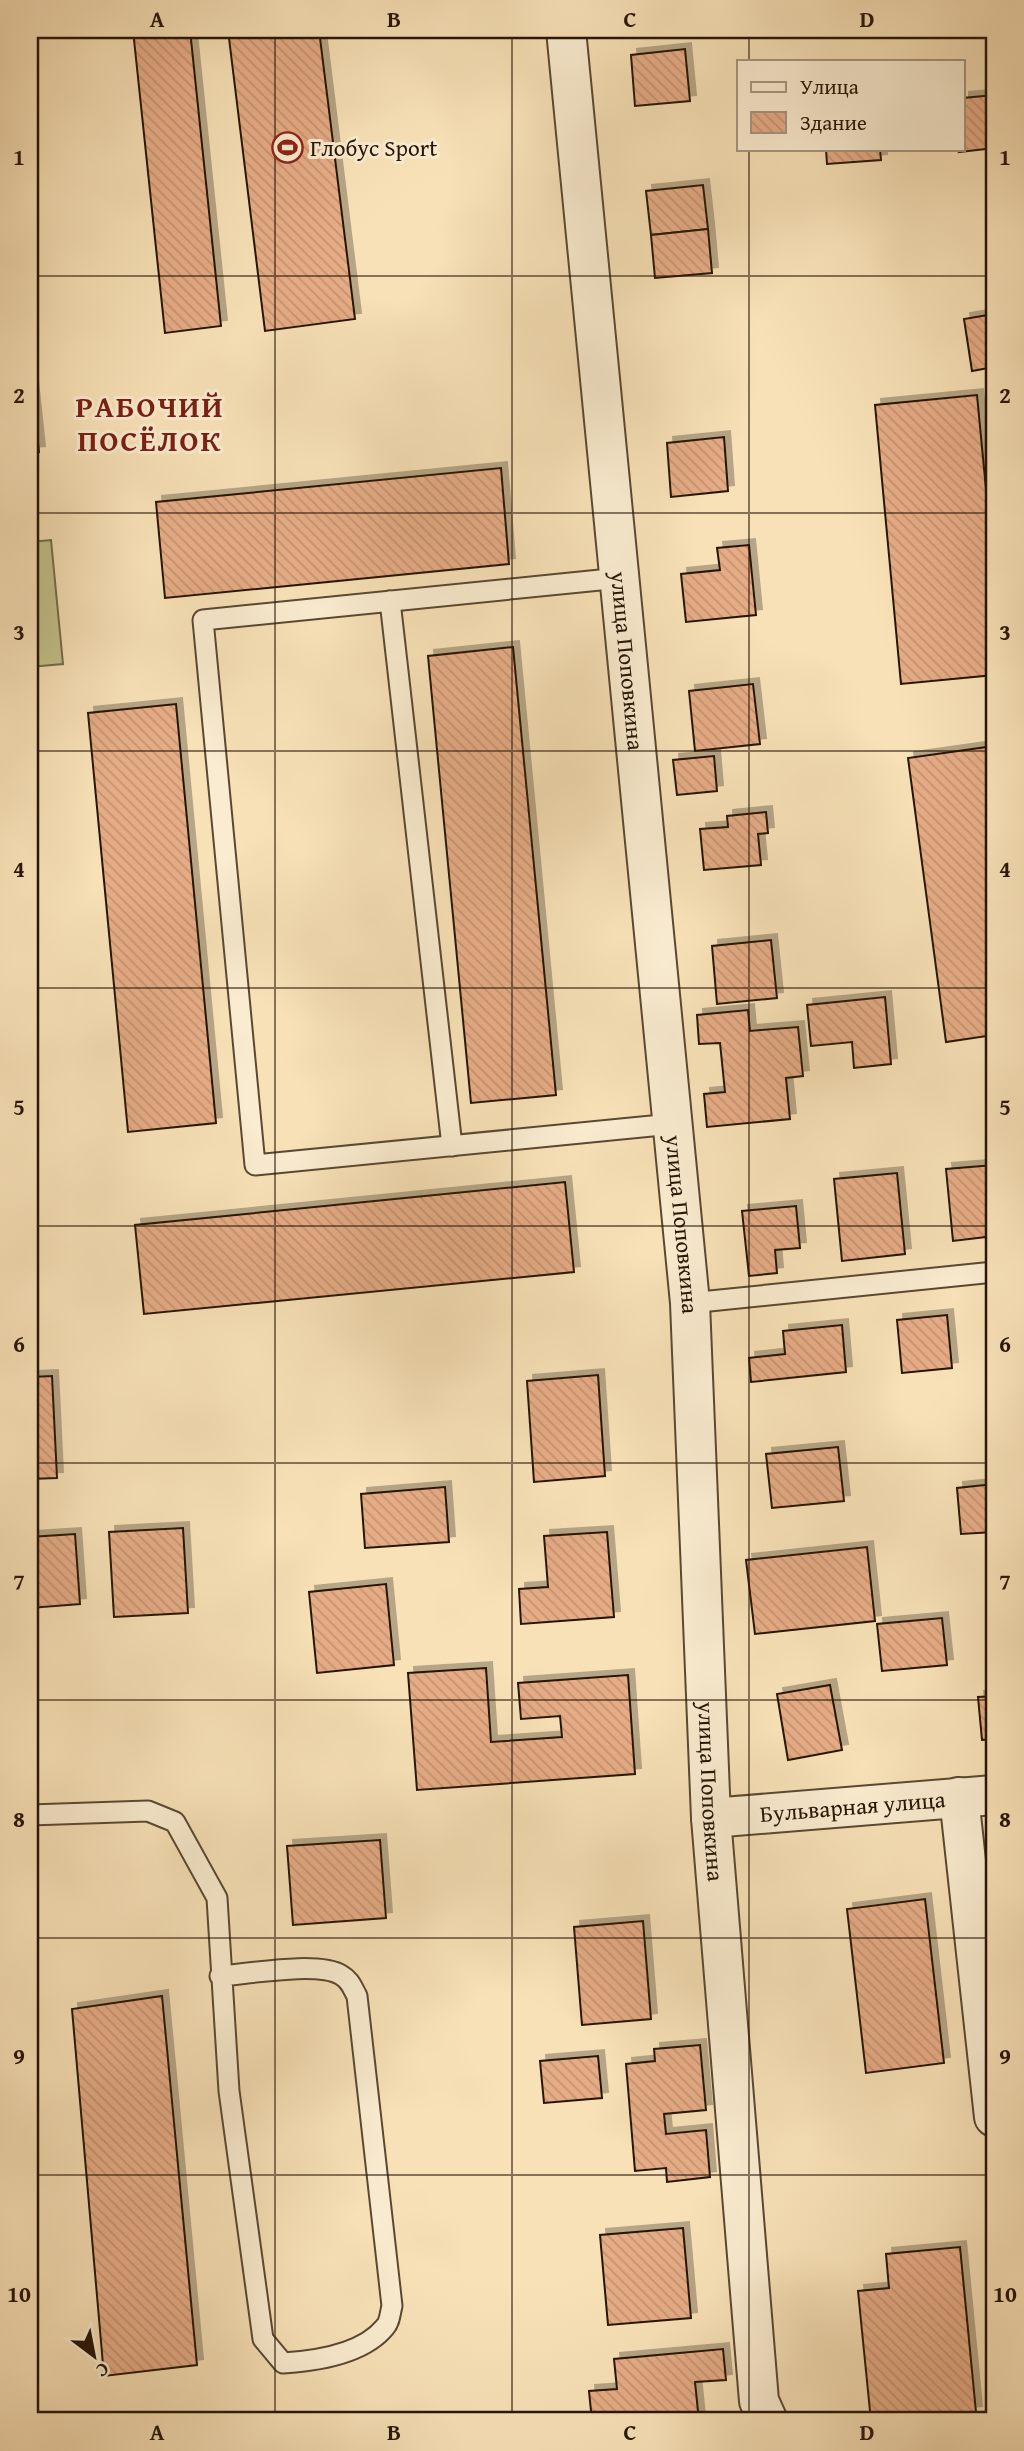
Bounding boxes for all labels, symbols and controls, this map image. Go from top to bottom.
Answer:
text: A [150,2,165,35]
text: B [387,2,401,35]
text: C [623,2,637,35]
text: D [860,2,875,35]
legend [737,60,964,150]
text: Улица [800,71,859,102]
text: Здание [800,107,867,138]
sports icon: Глобус Sport [270,131,304,165]
place label: Глобус Sport [310,131,437,164]
text: 1 [13,140,25,173]
text: 1 [999,140,1011,173]
text: 2 [13,378,25,411]
text: 2 [999,378,1011,411]
district label: РАБОЧИЙ ПОСЁЛОК [75,384,225,462]
street label: улица Поповкина [603,569,653,752]
text: 3 [13,615,25,648]
text: 3 [999,615,1011,648]
text: 4 [13,852,25,885]
text: 4 [999,852,1011,885]
text: 5 [13,1090,25,1123]
text: 5 [999,1090,1011,1123]
street label: улица Поповкина [658,1132,707,1315]
text: 6 [13,1327,25,1360]
text: 6 [999,1327,1011,1360]
text: 7 [13,1565,25,1598]
text: 7 [999,1565,1011,1598]
street label: улица Поповкина [690,1700,733,1883]
street label: Бульварная улица [758,1782,947,1830]
text: 8 [13,1802,25,1835]
text: 8 [999,1802,1011,1835]
text: 9 [13,2039,25,2072]
text: 9 [999,2039,1011,2072]
text: 10 [7,2277,31,2310]
text: 10 [993,2277,1017,2310]
north arrow [60,2322,130,2392]
text: С [91,2356,115,2385]
text: A [150,2415,165,2448]
text: B [387,2415,401,2448]
text: C [623,2415,637,2448]
text: D [860,2415,875,2448]

